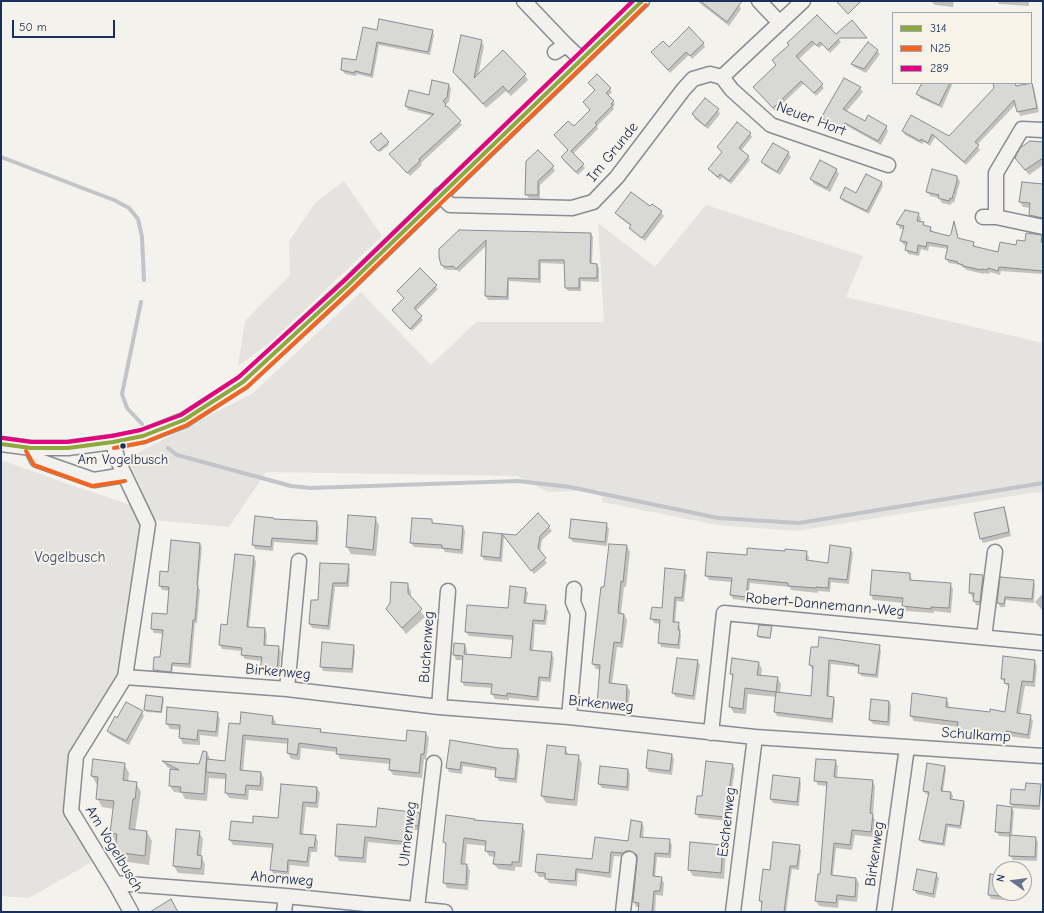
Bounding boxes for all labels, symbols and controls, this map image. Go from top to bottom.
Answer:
scale bar [14,12,117,38]
legend [892,12,1032,84]
text: 50 m [19,20,47,34]
text: 314 [930,21,947,35]
text: N25 [930,41,951,55]
text: 289 [930,61,949,75]
street label: Neuer Hort [774,98,848,140]
street label: Im Grunde [584,119,642,185]
marker: Am Vogelbusch [118,441,128,451]
place label: Am Vogelbusch [78,452,168,468]
park label: Vogelbusch [35,549,105,567]
street label: Robert-Dannemann-Weg [745,589,905,621]
street label: Buchenweg [416,610,438,684]
street label: Birkenweg [245,660,311,684]
street label: Birkenweg [567,692,635,716]
street label: Schulkamp [941,724,1011,746]
street label: Eschenweg [714,786,740,858]
street label: Ulmenweg [395,800,421,868]
street label: Am Vogelbusch [81,803,147,895]
street label: Birkenweg [862,820,888,888]
north arrow [992,861,1032,901]
street label: Ahornweg [250,867,314,891]
text: N [994,873,1008,883]

